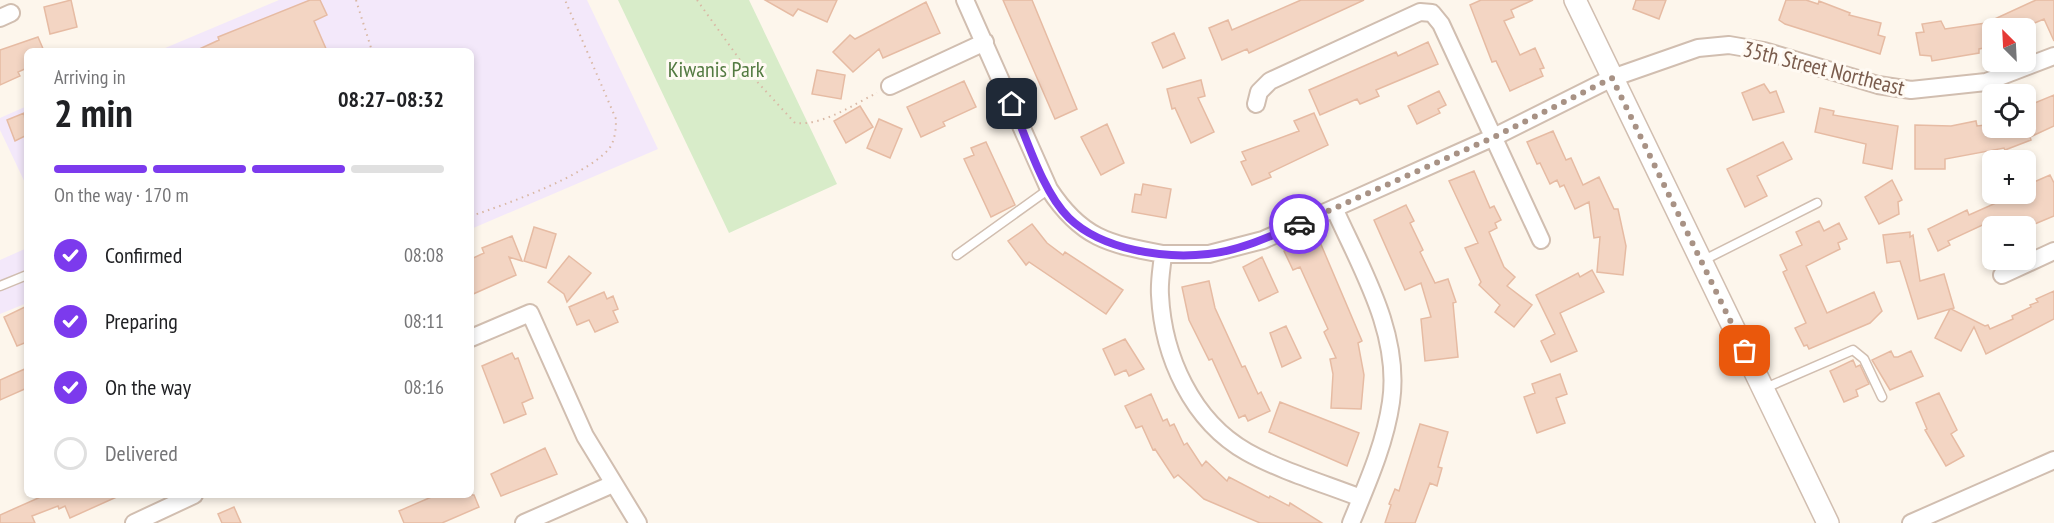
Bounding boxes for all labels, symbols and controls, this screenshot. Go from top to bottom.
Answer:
north arrow [1982,18,2036,72]
map controls [1982,18,2036,270]
street label: 35th Street Northeast [1740,34,1908,102]
park label: Kiwanis Park [668,55,765,83]
text: Arriving in [54,64,126,90]
pin [986,78,1037,129]
button: locate [1982,84,2036,138]
text: 08:27–08:32 [338,85,444,113]
text: 2 min [54,87,133,138]
icon: home [995,87,1028,120]
button: + [1982,150,2036,204]
text: On the way · 170 m [54,182,189,208]
courier [1269,194,1329,254]
icon: car [1283,208,1316,241]
button: − [1982,216,2036,270]
icon: check [54,239,87,272]
text: Confirmed [105,241,182,269]
text: 08:08 [404,242,444,268]
icon: check [54,305,87,338]
text: Preparing [105,307,178,335]
text: 08:11 [404,308,444,334]
pin [1719,325,1770,376]
icon: bag [1728,334,1761,367]
icon: check [54,371,87,404]
text: On the way [105,373,191,401]
text: 08:16 [404,374,444,400]
text: Delivered [105,439,178,467]

